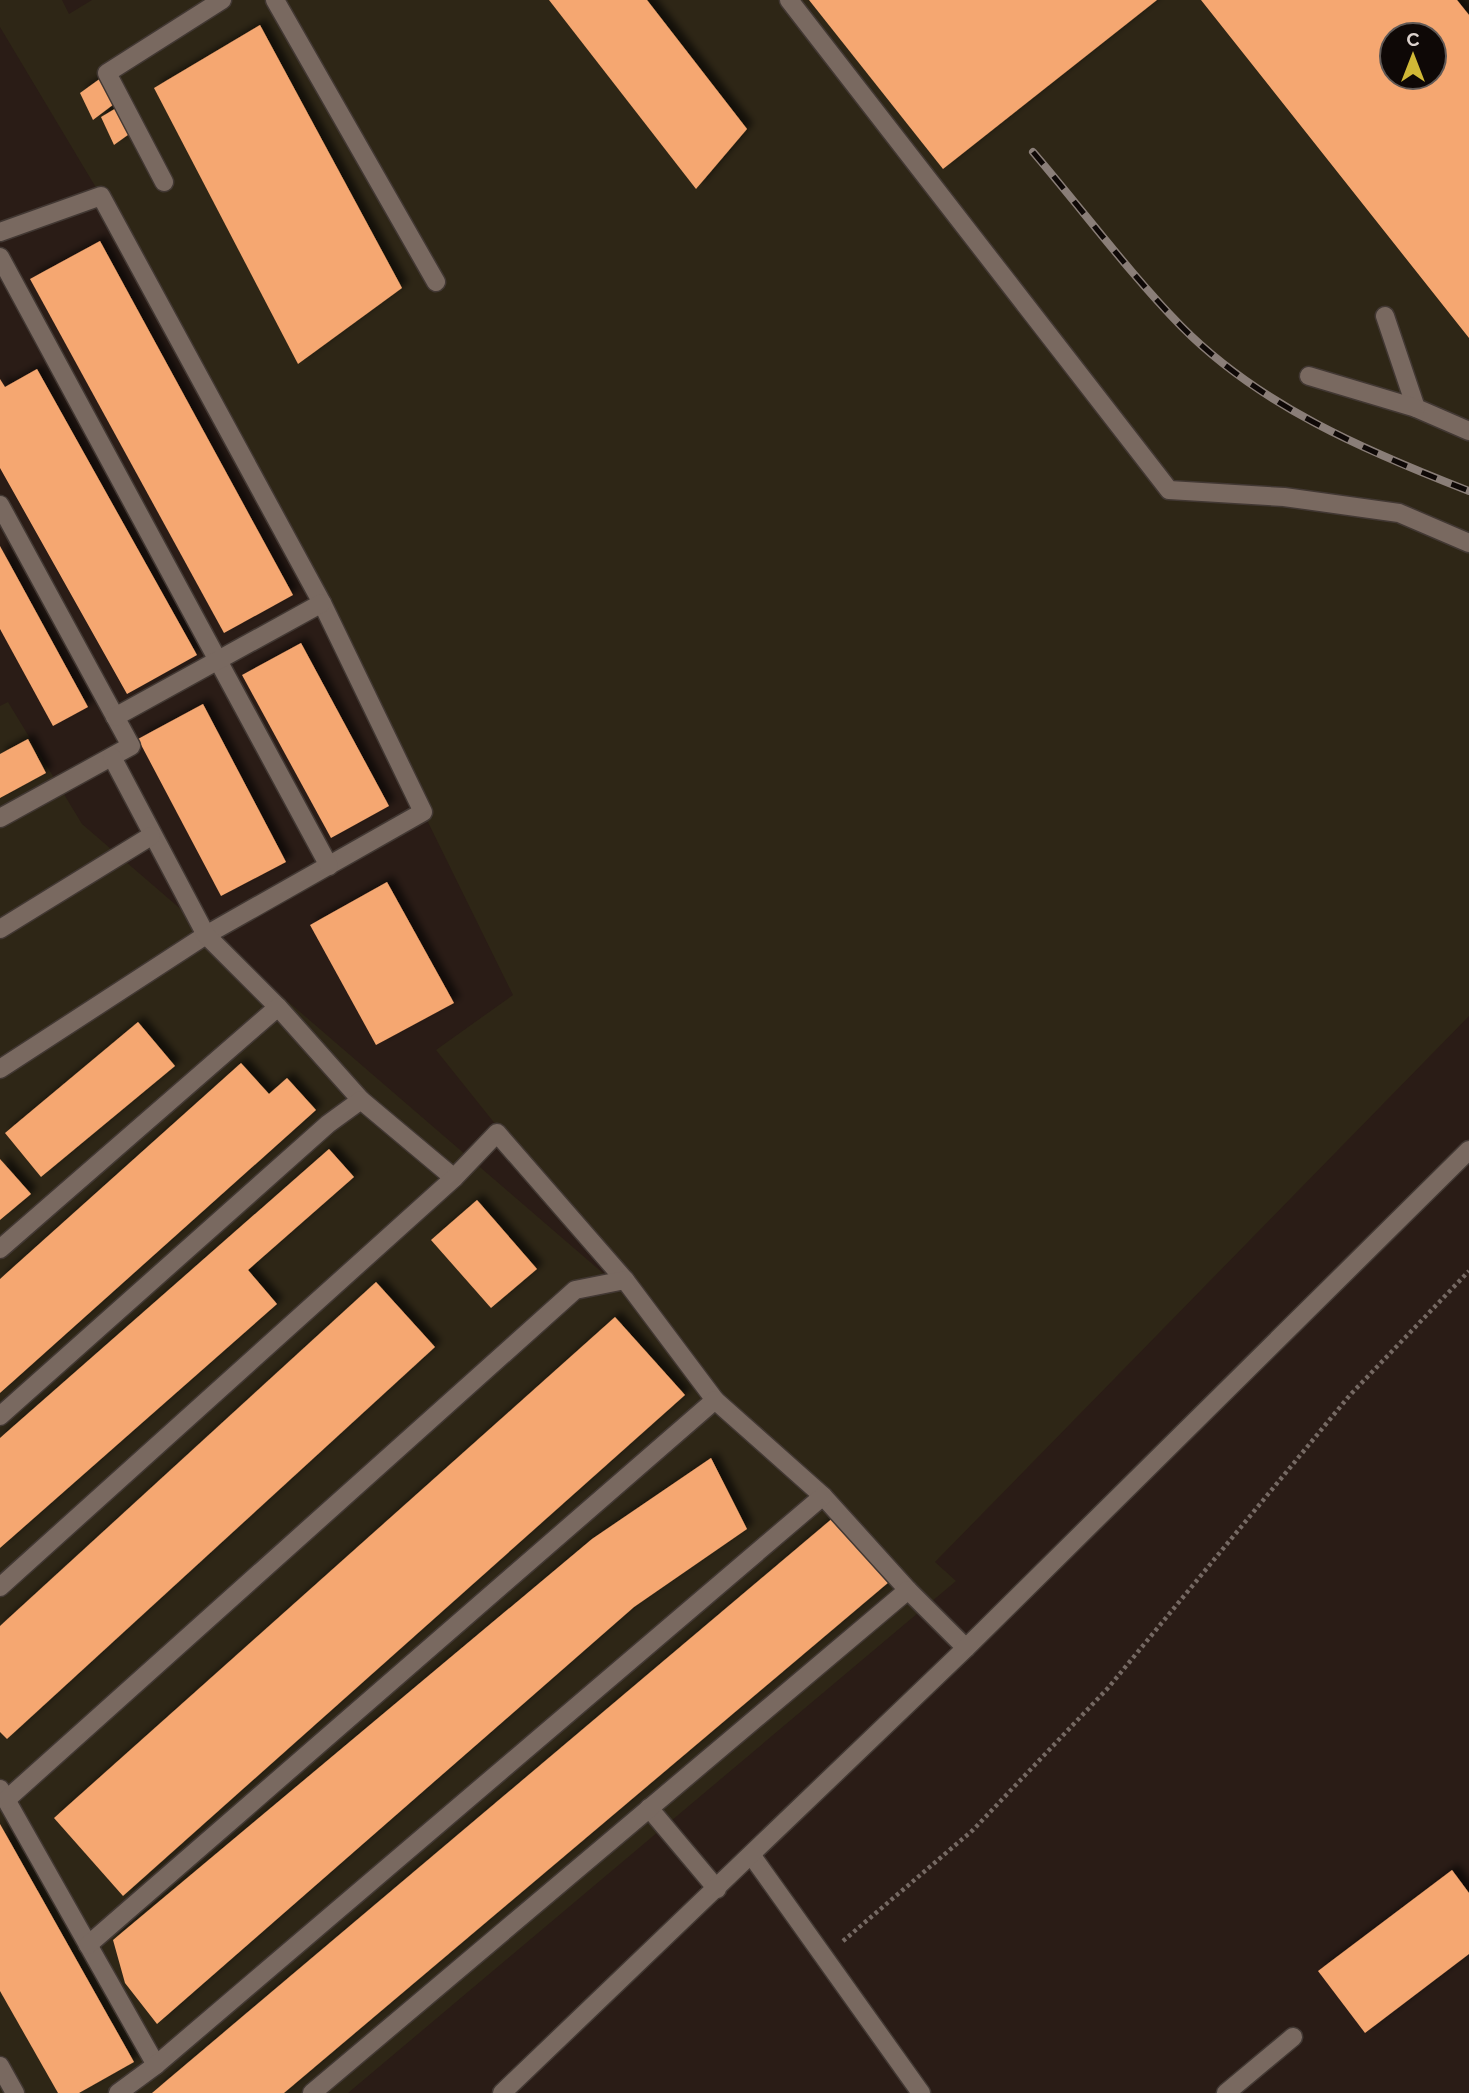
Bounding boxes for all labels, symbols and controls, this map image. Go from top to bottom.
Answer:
north arrow [1378,21,1448,91]
text: С [1406,28,1420,50]

